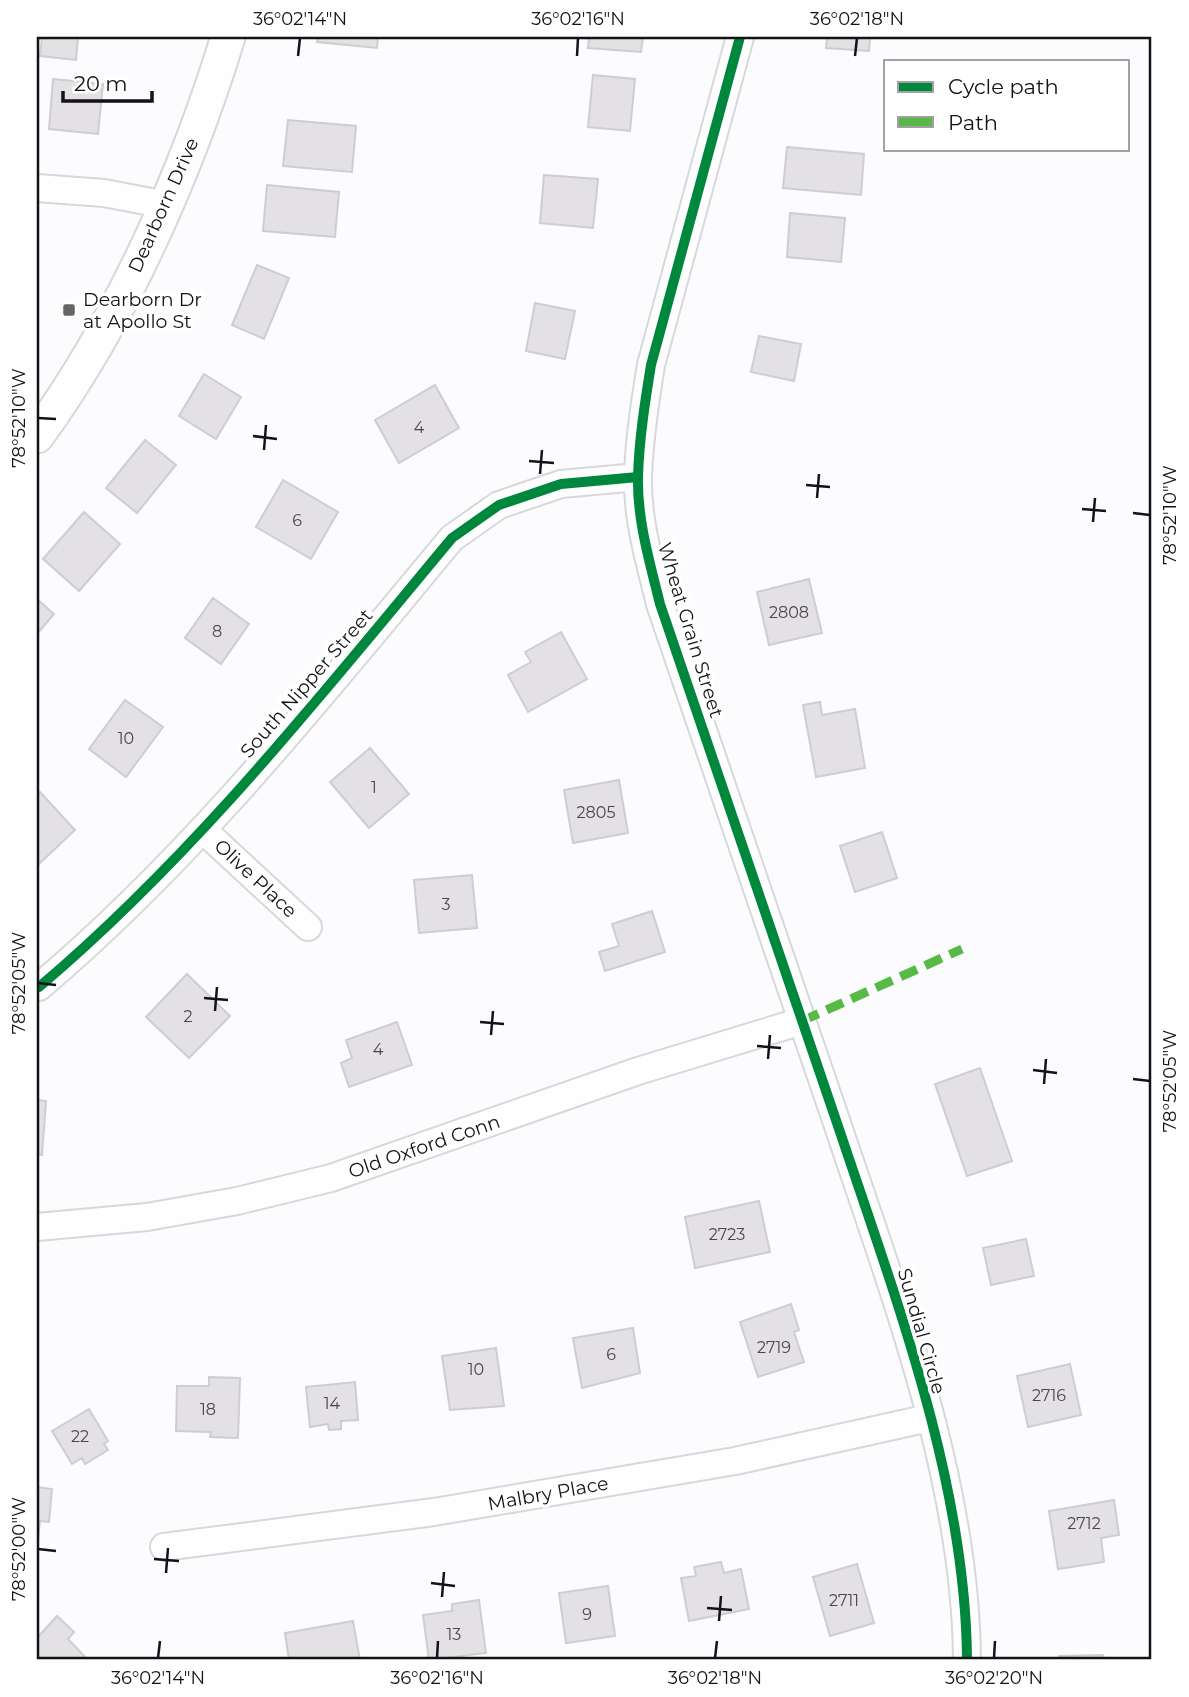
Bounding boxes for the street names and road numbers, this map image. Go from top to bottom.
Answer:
street label: Dearborn Drive [123,134,204,276]
street label: Wheat Grain Street [653,540,728,721]
street label: South Nipper Street [235,604,377,762]
street label: Olive Place [210,834,302,922]
street label: Old Oxford Conn [345,1110,503,1183]
street label: Sundial Circle [893,1266,950,1397]
street label: Malbry Place [486,1472,610,1515]

